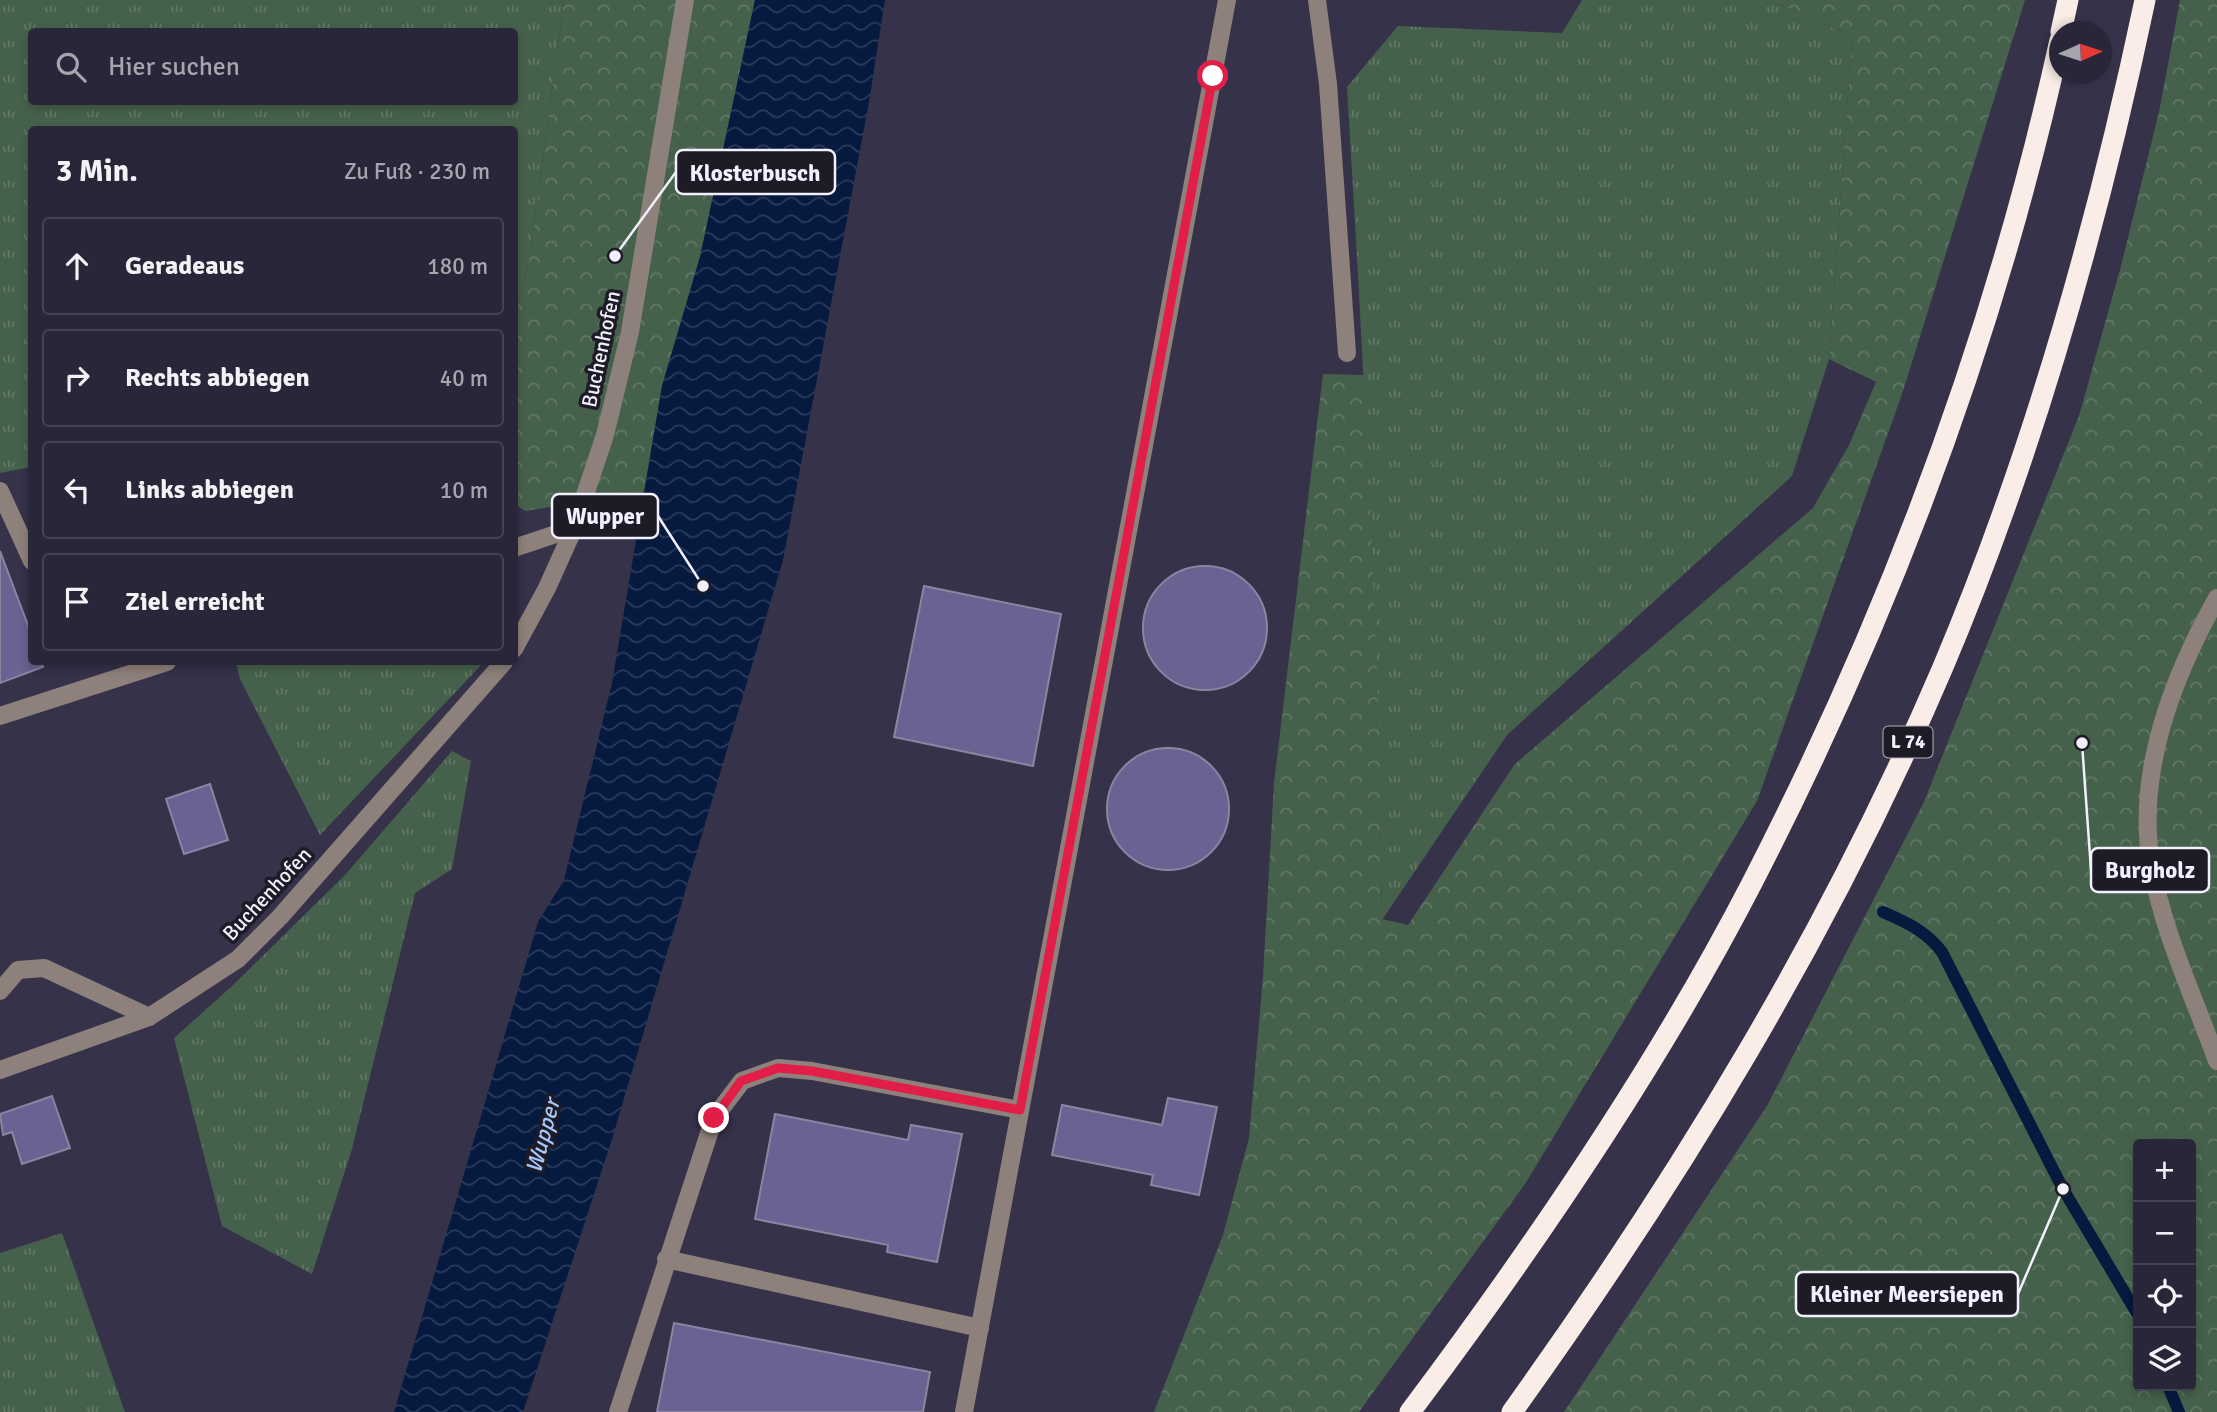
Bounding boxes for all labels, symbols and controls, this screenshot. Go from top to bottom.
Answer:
north arrow [2049,21,2112,84]
search box [28,28,518,105]
icon: search [52,48,90,86]
text: Hier suchen [108,51,240,83]
route start [1197,60,1228,91]
callout: Klosterbusch [676,150,835,194]
text: 3 Min. [56,153,138,190]
text: Zu Fuß · 230 m [344,157,490,186]
text: Klosterbusch [690,159,820,188]
icon: ahead [58,247,96,285]
text: Geradeaus [125,250,244,282]
text: 180 m [427,252,488,281]
street label: Buchenhofen [576,288,626,410]
icon: right [58,359,96,397]
text: Rechts abbiegen [125,362,310,394]
text: 40 m [440,364,488,393]
icon: left [58,471,96,509]
text: Links abbiegen [125,474,294,506]
text: 10 m [440,476,488,505]
callout: Wupper [552,494,658,538]
text: Wupper [566,502,645,531]
icon: arrive [58,583,96,621]
text: Ziel erreicht [125,586,265,618]
road number: L 74 [1884,726,1932,758]
street label: Buchenhofen [217,842,317,946]
callout: Burgholz [2091,848,2209,892]
text: Burgholz [2105,856,2195,885]
water label: Wupper [519,1092,568,1176]
route end [698,1102,729,1133]
map controls [2133,1139,2196,1391]
button: + [2133,1139,2196,1202]
button: − [2133,1202,2196,1265]
button: locate [2133,1265,2196,1328]
callout: Kleiner Meersiepen [1796,1272,2018,1316]
text: Kleiner Meersiepen [1810,1280,2004,1309]
button: layers [2133,1328,2196,1391]

